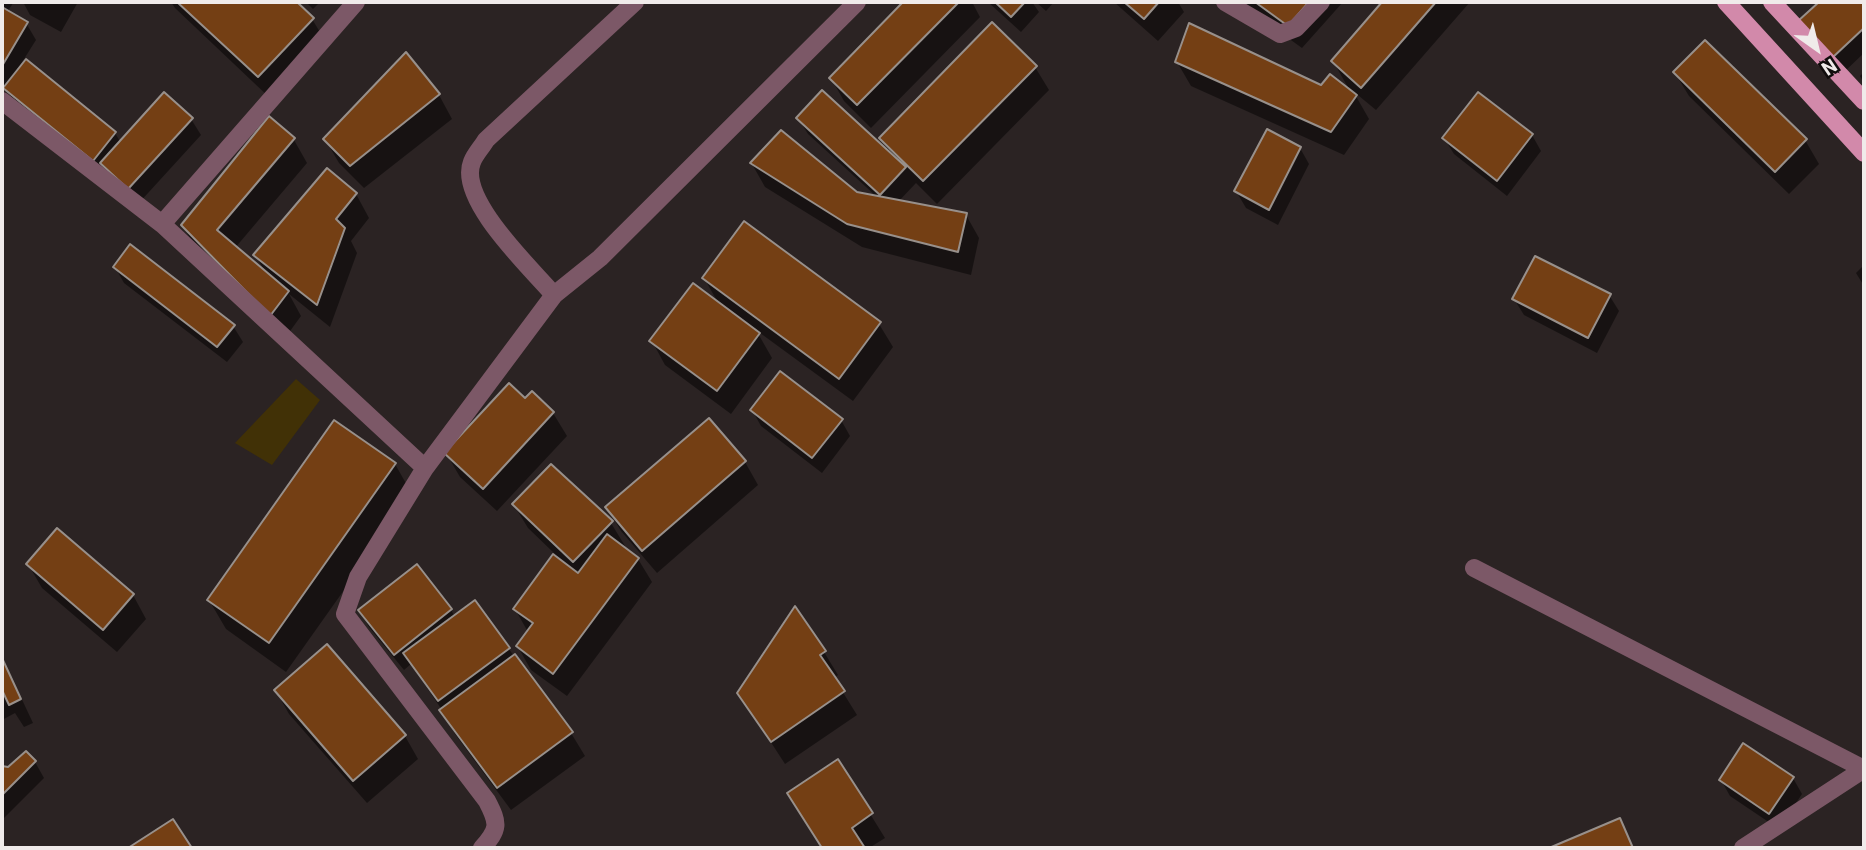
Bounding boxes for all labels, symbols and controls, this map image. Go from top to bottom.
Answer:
north arrow [1782,14,1852,84]
text: N [1817,54,1841,80]

